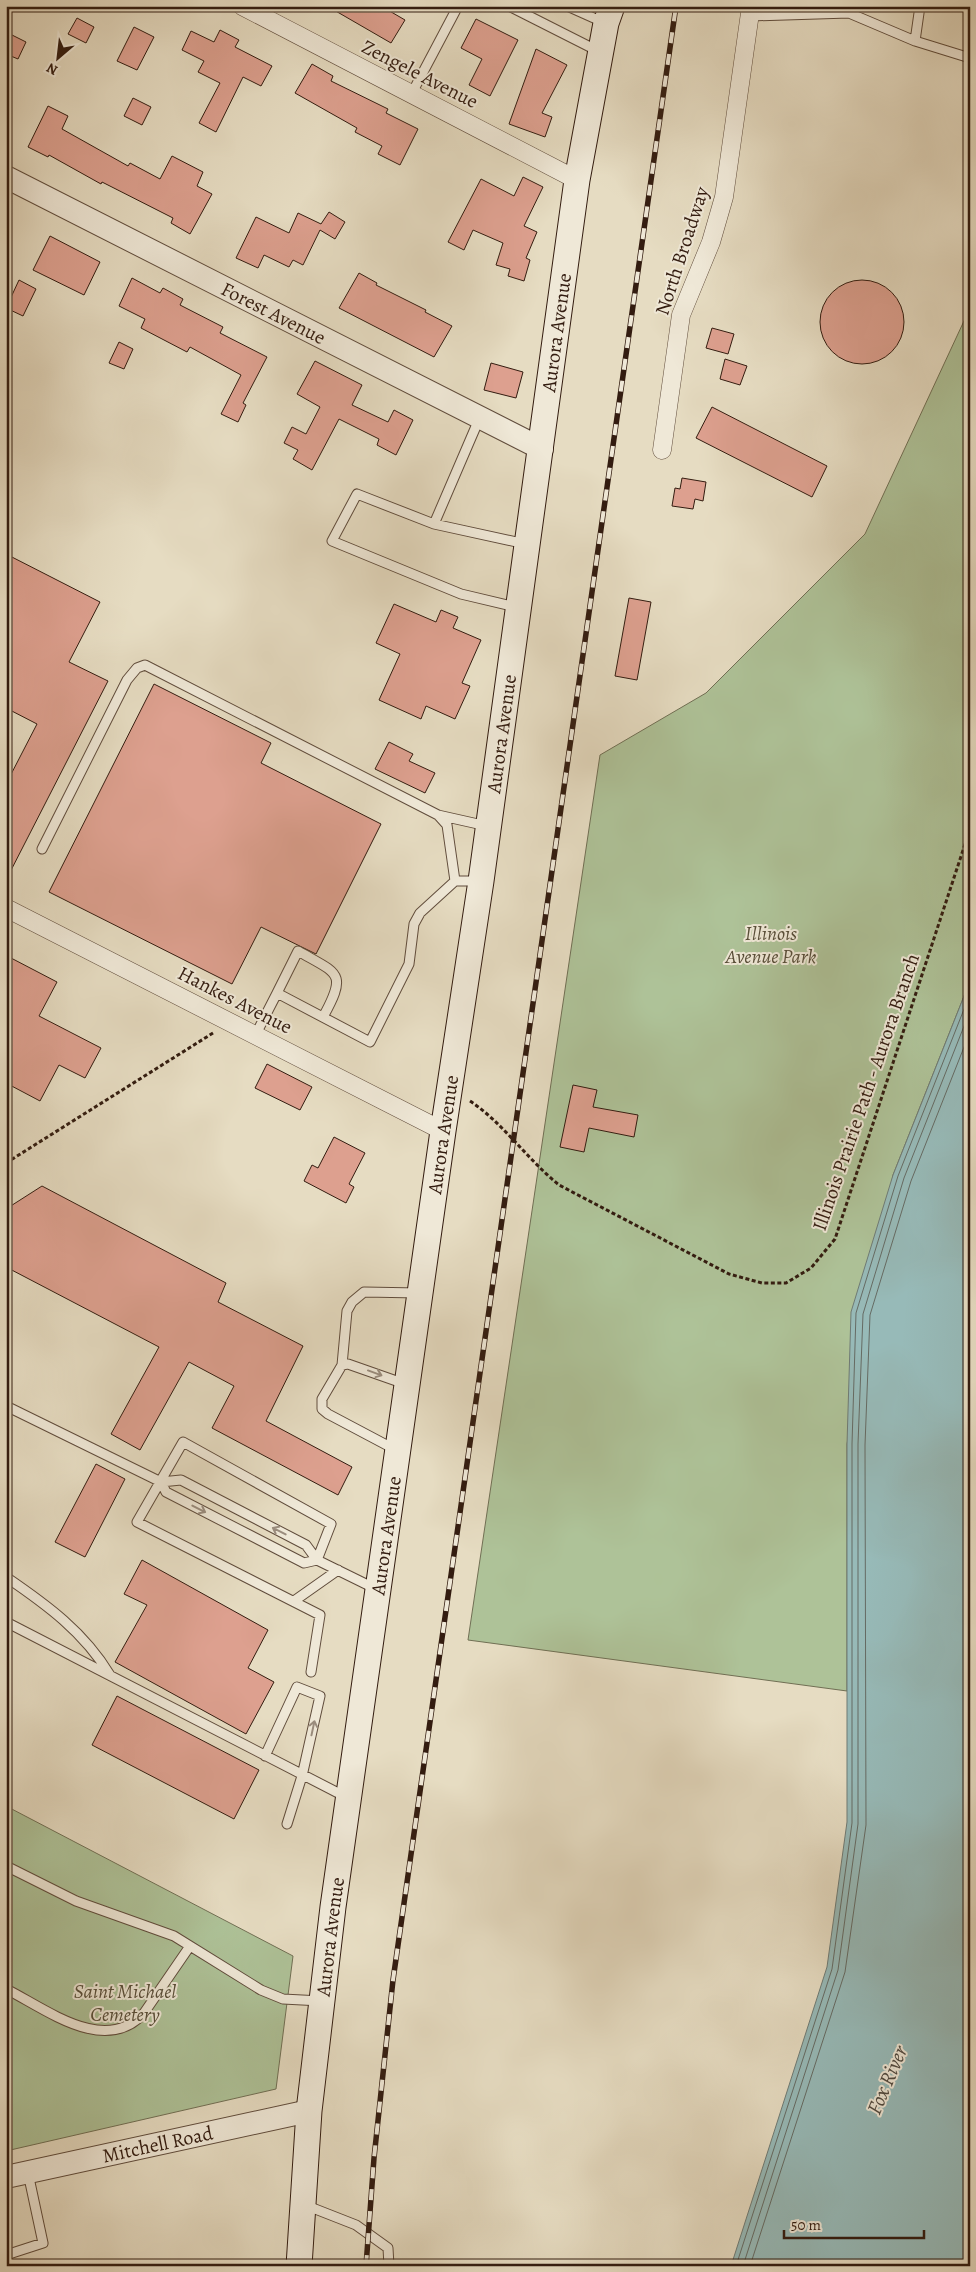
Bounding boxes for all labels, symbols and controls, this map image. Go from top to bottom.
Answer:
north arrow [32,32,82,82]
street label: Zengele Avenue [357,33,483,115]
text: N [43,58,61,80]
street label: North Broadway [649,182,716,319]
street label: Aurora Avenue [534,271,578,395]
street label: Forest Avenue [217,275,330,351]
street label: Aurora Avenue [480,672,523,796]
park label: Illinois Avenue Park [725,920,817,970]
street label: Illinois Prairie Path - Aurora Branch [806,950,926,1234]
street label: Hankes Avenue [173,960,297,1040]
street label: Aurora Avenue [421,1073,465,1197]
one-way arrow [367,1369,382,1378]
street label: Aurora Avenue [364,1474,407,1598]
one-way arrow [191,1505,206,1514]
one-way arrow [272,1526,287,1536]
one-way arrow [309,1720,318,1736]
street label: Aurora Avenue [309,1875,351,1999]
park label: Saint Michael Cemetery [74,1978,176,2028]
water label: Fox River [860,2041,914,2119]
street label: Mitchell Road [100,2119,216,2169]
scale bar [784,2207,924,2239]
text: 50 m [791,2215,821,2235]

